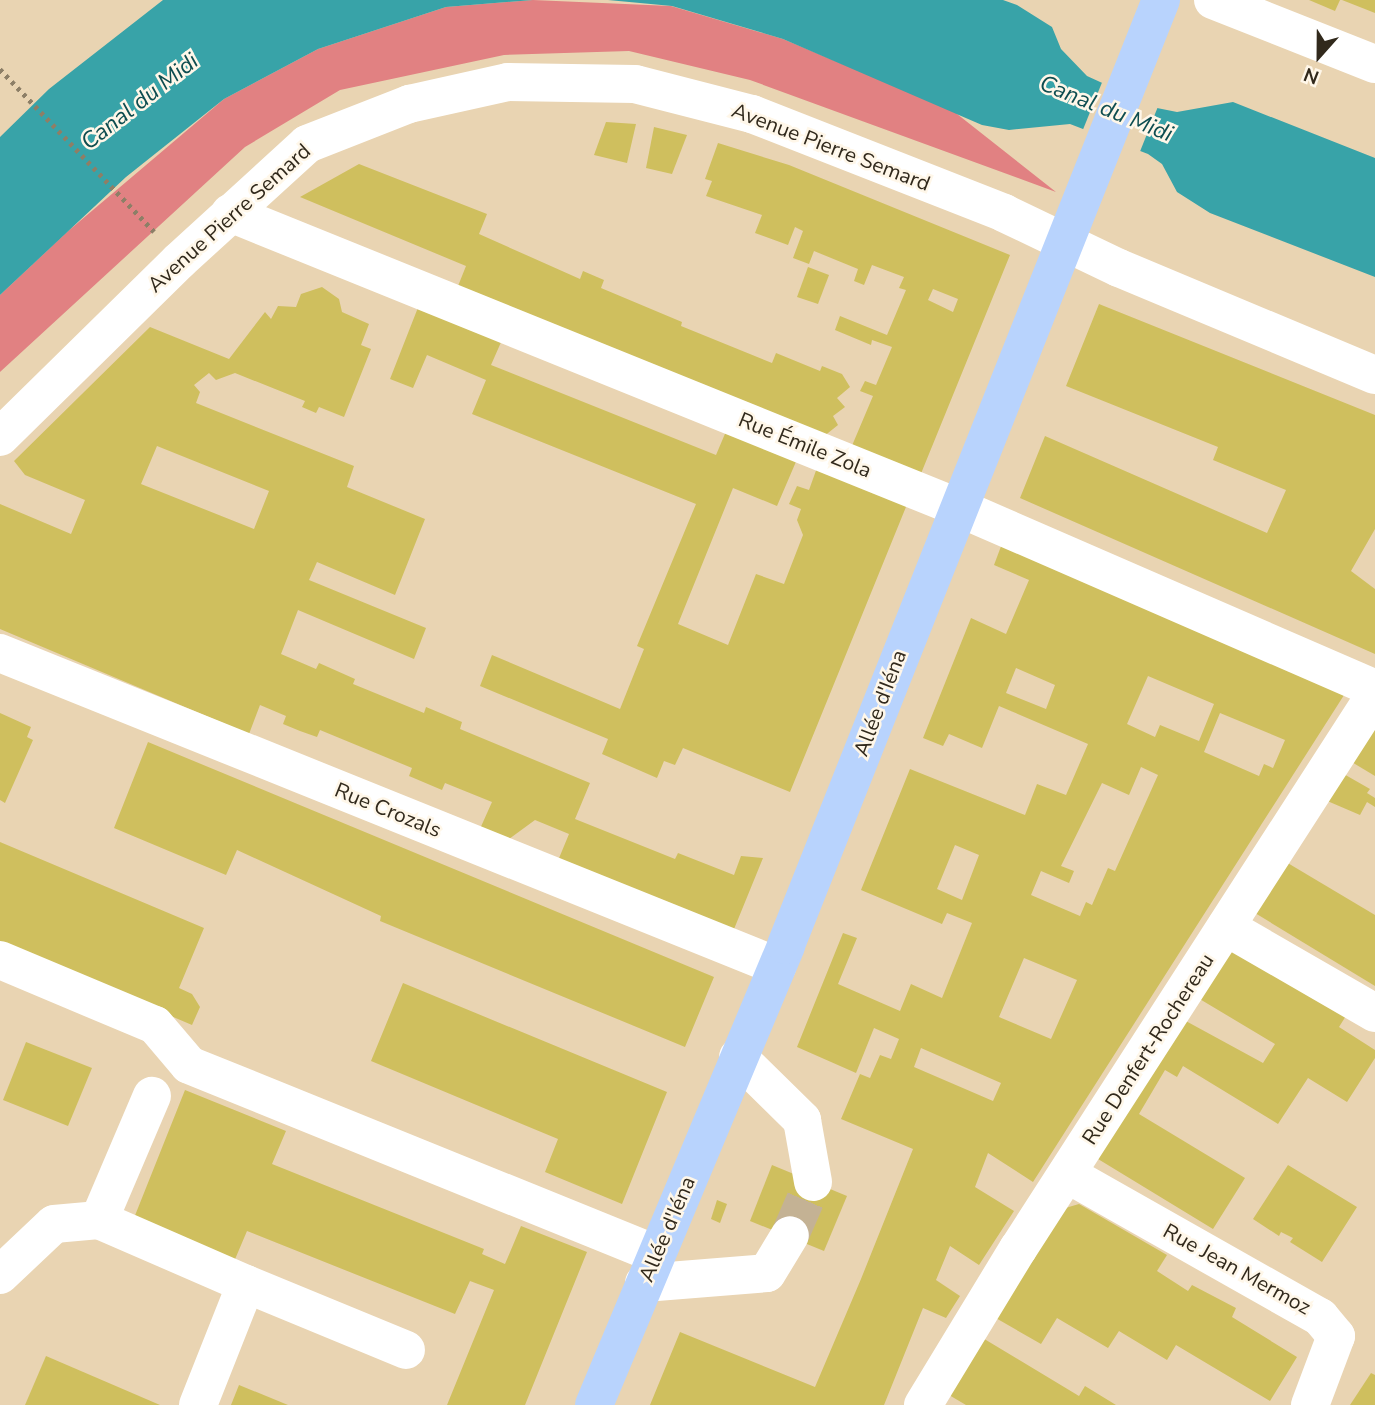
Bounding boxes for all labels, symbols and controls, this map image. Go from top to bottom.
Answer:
north arrow [1284,21,1354,91]
water label: Canal du Midi [76,48,204,156]
text: N [1300,61,1323,90]
water label: Canal du Midi [1035,70,1177,148]
street label: Avenue Pierre Semard [728,98,934,196]
street label: Avenue Pierre Semard [142,138,316,298]
street label: Rue Émile Zola [735,407,875,483]
street label: Allée d'Iéna [848,646,912,760]
street label: Rue Crozals [331,777,445,843]
street label: Rue Denfert-Rochereau [1077,949,1219,1149]
street label: Allée d'Iéna [634,1173,700,1285]
street label: Rue Jean Mermoz [1159,1218,1315,1320]

